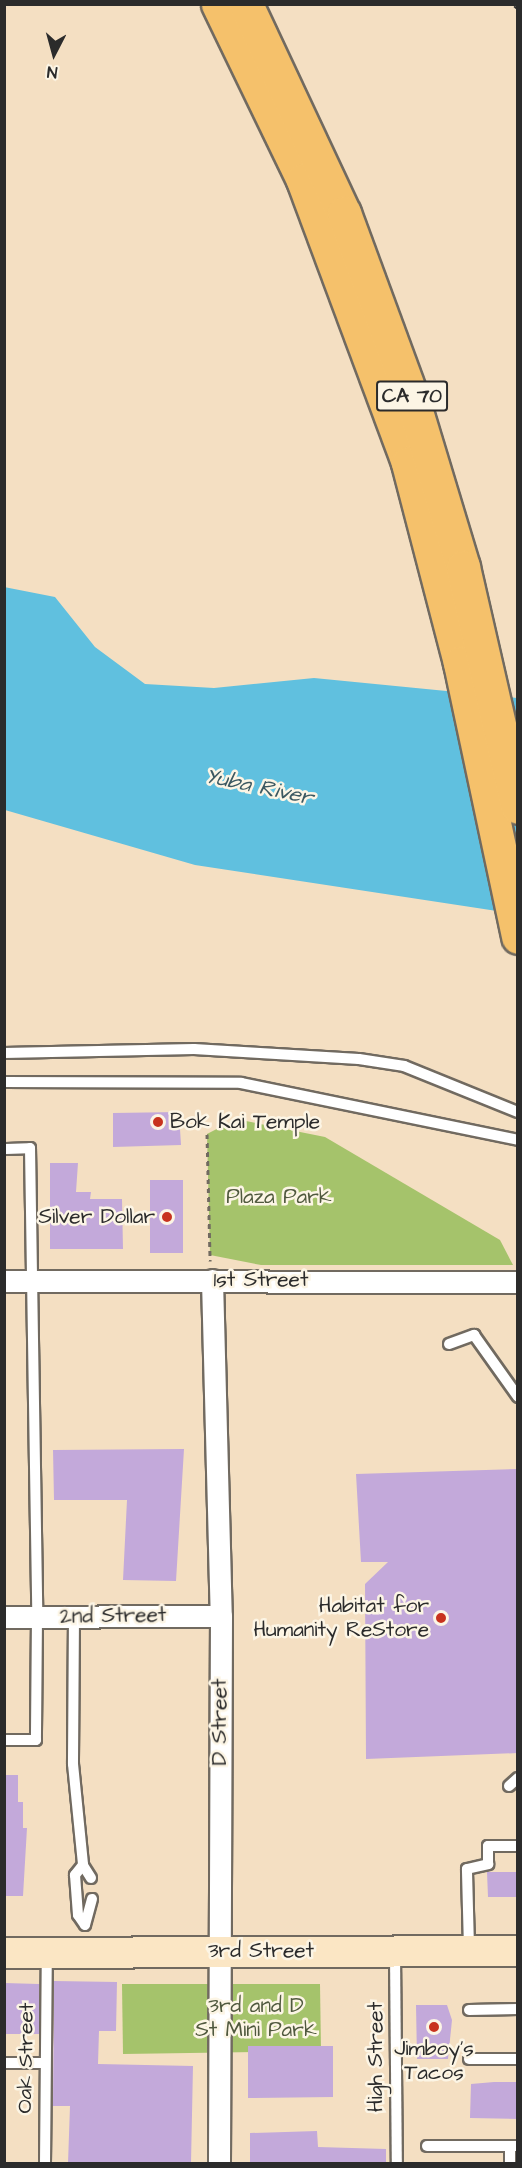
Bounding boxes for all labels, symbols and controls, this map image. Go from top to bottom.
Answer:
north arrow [24,24,84,84]
text: N [46,60,58,83]
road number: CA 70 [376,379,448,413]
water label: Yuba River [203,763,315,811]
place label: Bok Kai Temple [170,1109,320,1135]
marker: Bok Kai Temple [151,1115,165,1129]
park label: Plaza Park [226,1184,332,1210]
place label: Silver Dollar [38,1204,155,1230]
marker: Silver Dollar [160,1210,174,1224]
street label: 1st Street [214,1267,308,1293]
place label: Habitat for Humanity ReStore [253,1593,429,1643]
street label: 2nd Street [60,1602,166,1630]
marker: Habitat for Humanity ReStore [434,1611,448,1625]
street label: D Street [207,1679,233,1765]
street label: 3rd Street [208,1938,314,1964]
park label: 3rd and D St Mini Park [195,1993,317,2043]
street label: Oak Street [12,2002,40,2114]
street label: High Street [363,2002,389,2112]
marker: Jimboy's Tacos [427,2020,441,2034]
place label: Jimboy's Tacos [394,2036,474,2086]

